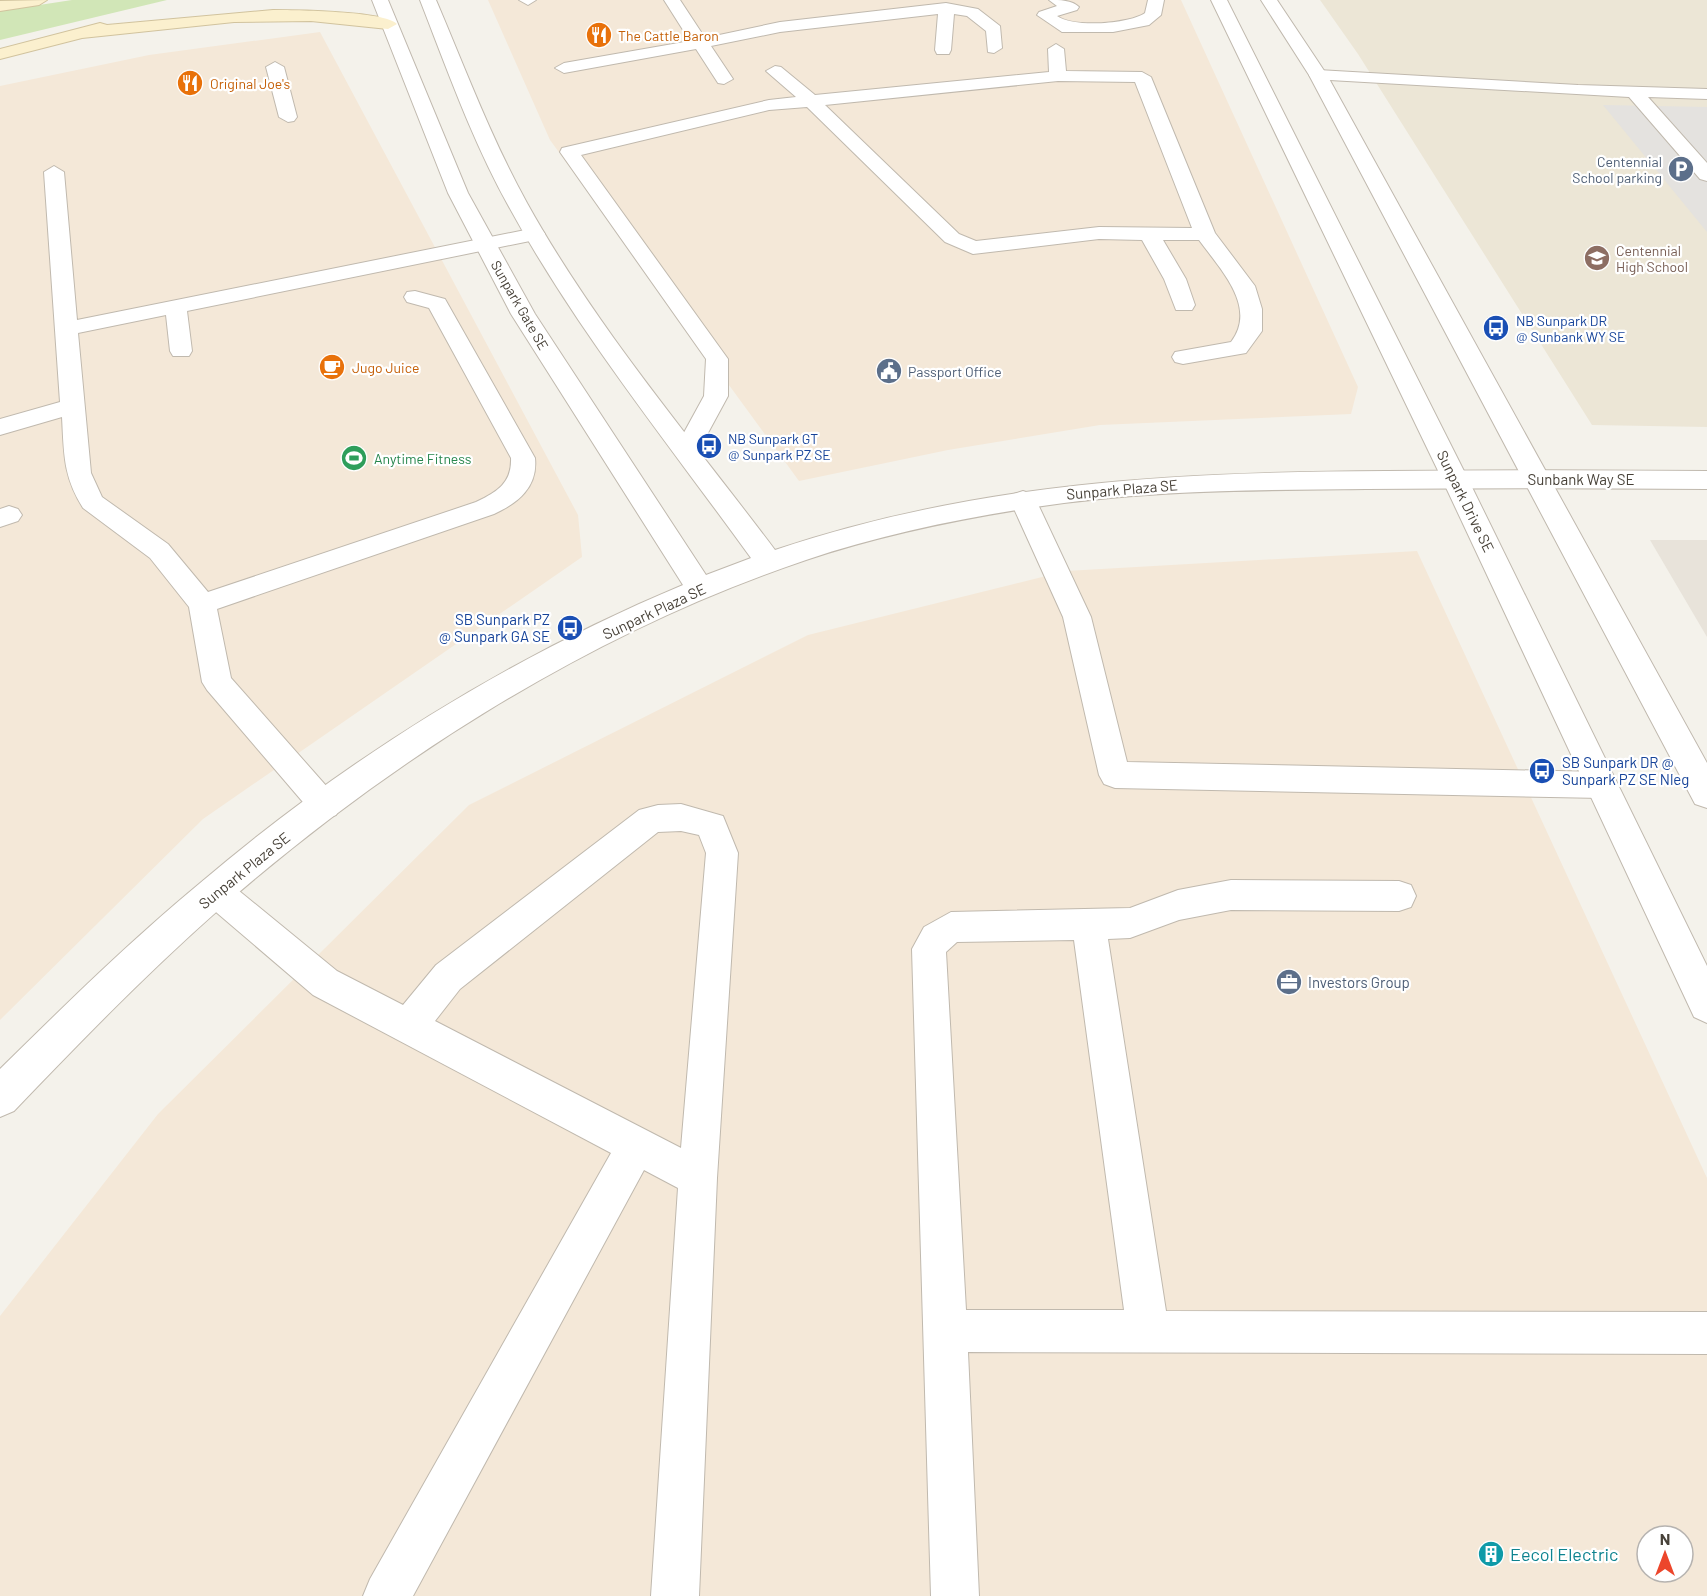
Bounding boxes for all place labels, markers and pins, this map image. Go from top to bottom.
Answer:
restaurant icon: The Cattle Baron [584,20,614,50]
place label: The Cattle Baron [618,27,719,44]
restaurant icon: Original Joe's [175,68,205,98]
place label: Original Joe's [210,75,291,92]
place label: Centennial School parking [1572,153,1662,186]
parking icon: Centennial School parking [1666,154,1696,184]
place label: Centennial High School [1616,242,1688,275]
school or university icon: Centennial High School [1582,243,1612,273]
place label: NB Sunpark DR @ Sunbank WY SE [1516,312,1625,345]
bus stop icon: NB Sunpark DR @ Sunbank WY SE [1481,313,1511,343]
cafe icon: Jugo Juice [317,352,347,382]
public building icon: Passport Office [874,356,904,386]
place label: Jugo Juice [352,359,419,376]
place label: Passport Office [908,363,1002,380]
place label: NB Sunpark GT @ Sunpark PZ SE [728,430,831,463]
bus stop icon: NB Sunpark GT @ Sunpark PZ SE [694,431,724,461]
sports icon: Anytime Fitness [339,443,369,473]
place label: Anytime Fitness [374,450,472,467]
place label: SB Sunpark PZ @ Sunpark GA SE [439,610,550,645]
bus stop icon: SB Sunpark PZ @ Sunpark GA SE [555,613,585,643]
place label: SB Sunpark DR @ Sunpark PZ SE Nleg [1562,753,1689,788]
bus stop icon: SB Sunpark DR @ Sunpark PZ SE Nleg [1527,756,1557,786]
office icon: Investors Group [1274,967,1304,997]
place label: Investors Group [1308,973,1410,991]
building icon: Eecol Electric [1476,1539,1506,1569]
place label: Eecol Electric [1510,1543,1618,1565]

